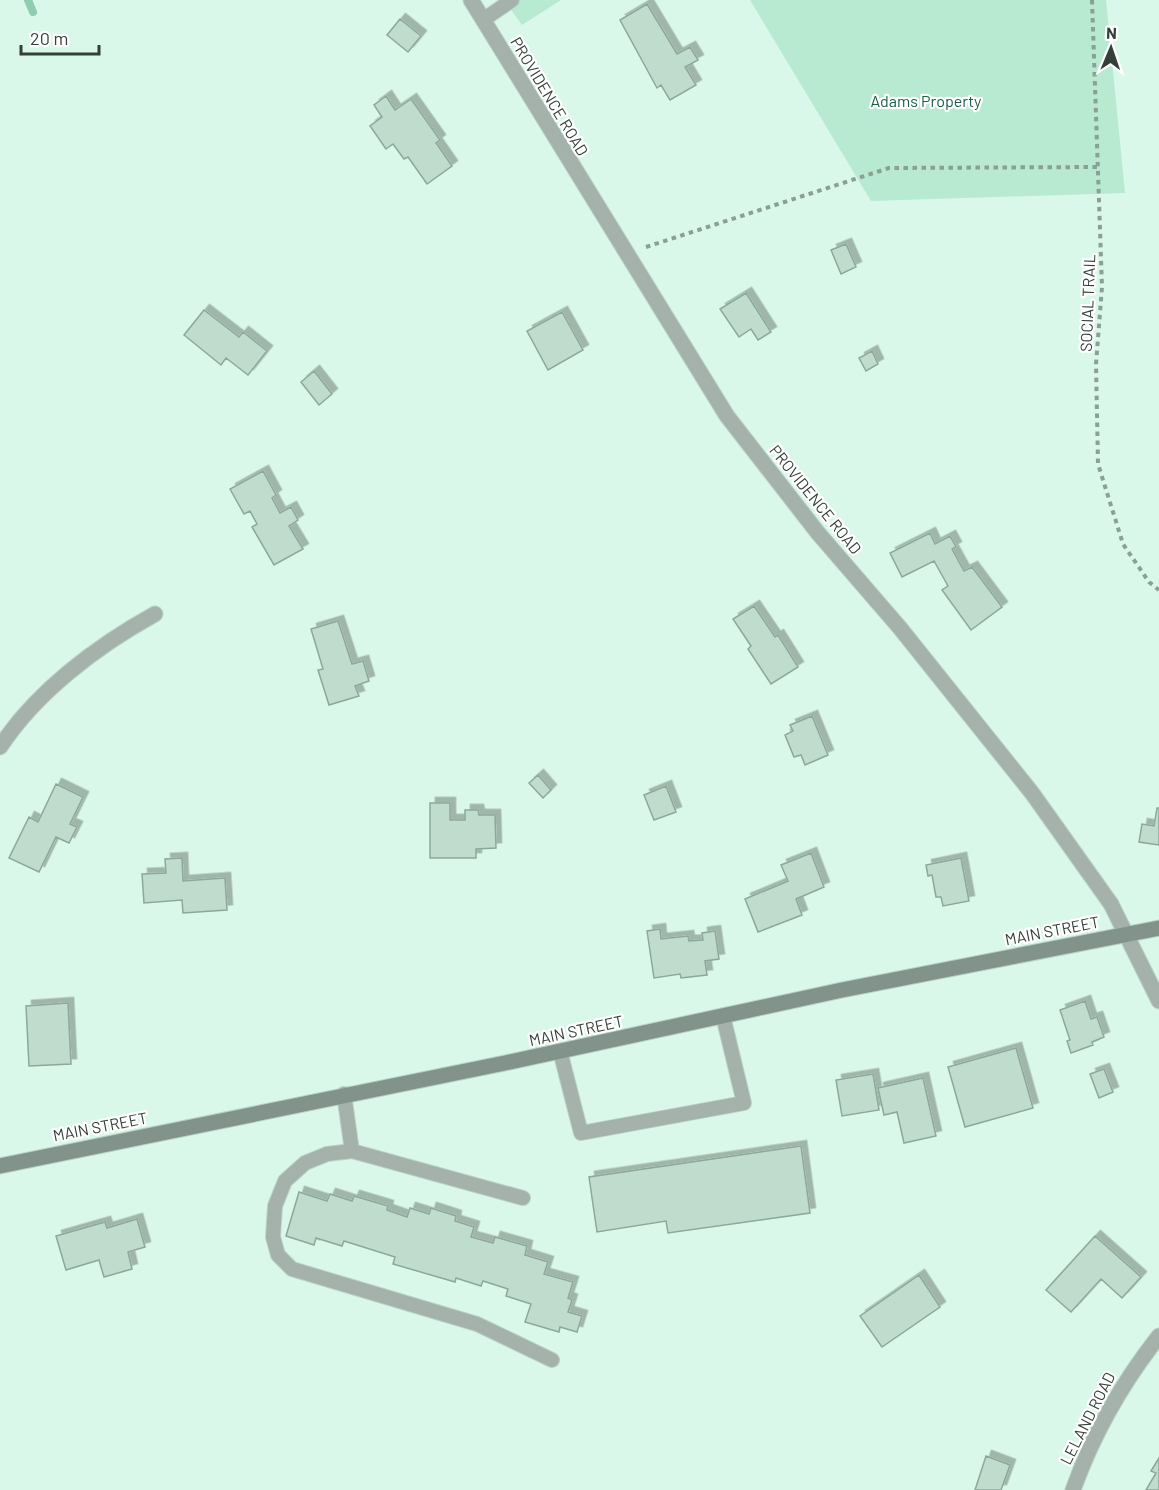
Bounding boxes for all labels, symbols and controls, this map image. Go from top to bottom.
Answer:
scale bar [21,18,99,56]
north arrow [1081,18,1141,78]
text: N [1106,23,1117,42]
text: 20 m [30,27,68,49]
street label: PROVIDENCE ROAD [507,33,593,159]
park label: Adams Property [871,91,982,110]
street label: SOCIAL TRAIL [1076,254,1098,352]
street label: PROVIDENCE ROAD [766,441,866,557]
street label: MAIN STREET [1003,912,1101,948]
street label: MAIN STREET [527,1011,625,1049]
street label: MAIN STREET [51,1108,149,1144]
street label: LELAND ROAD [1056,1369,1118,1467]

